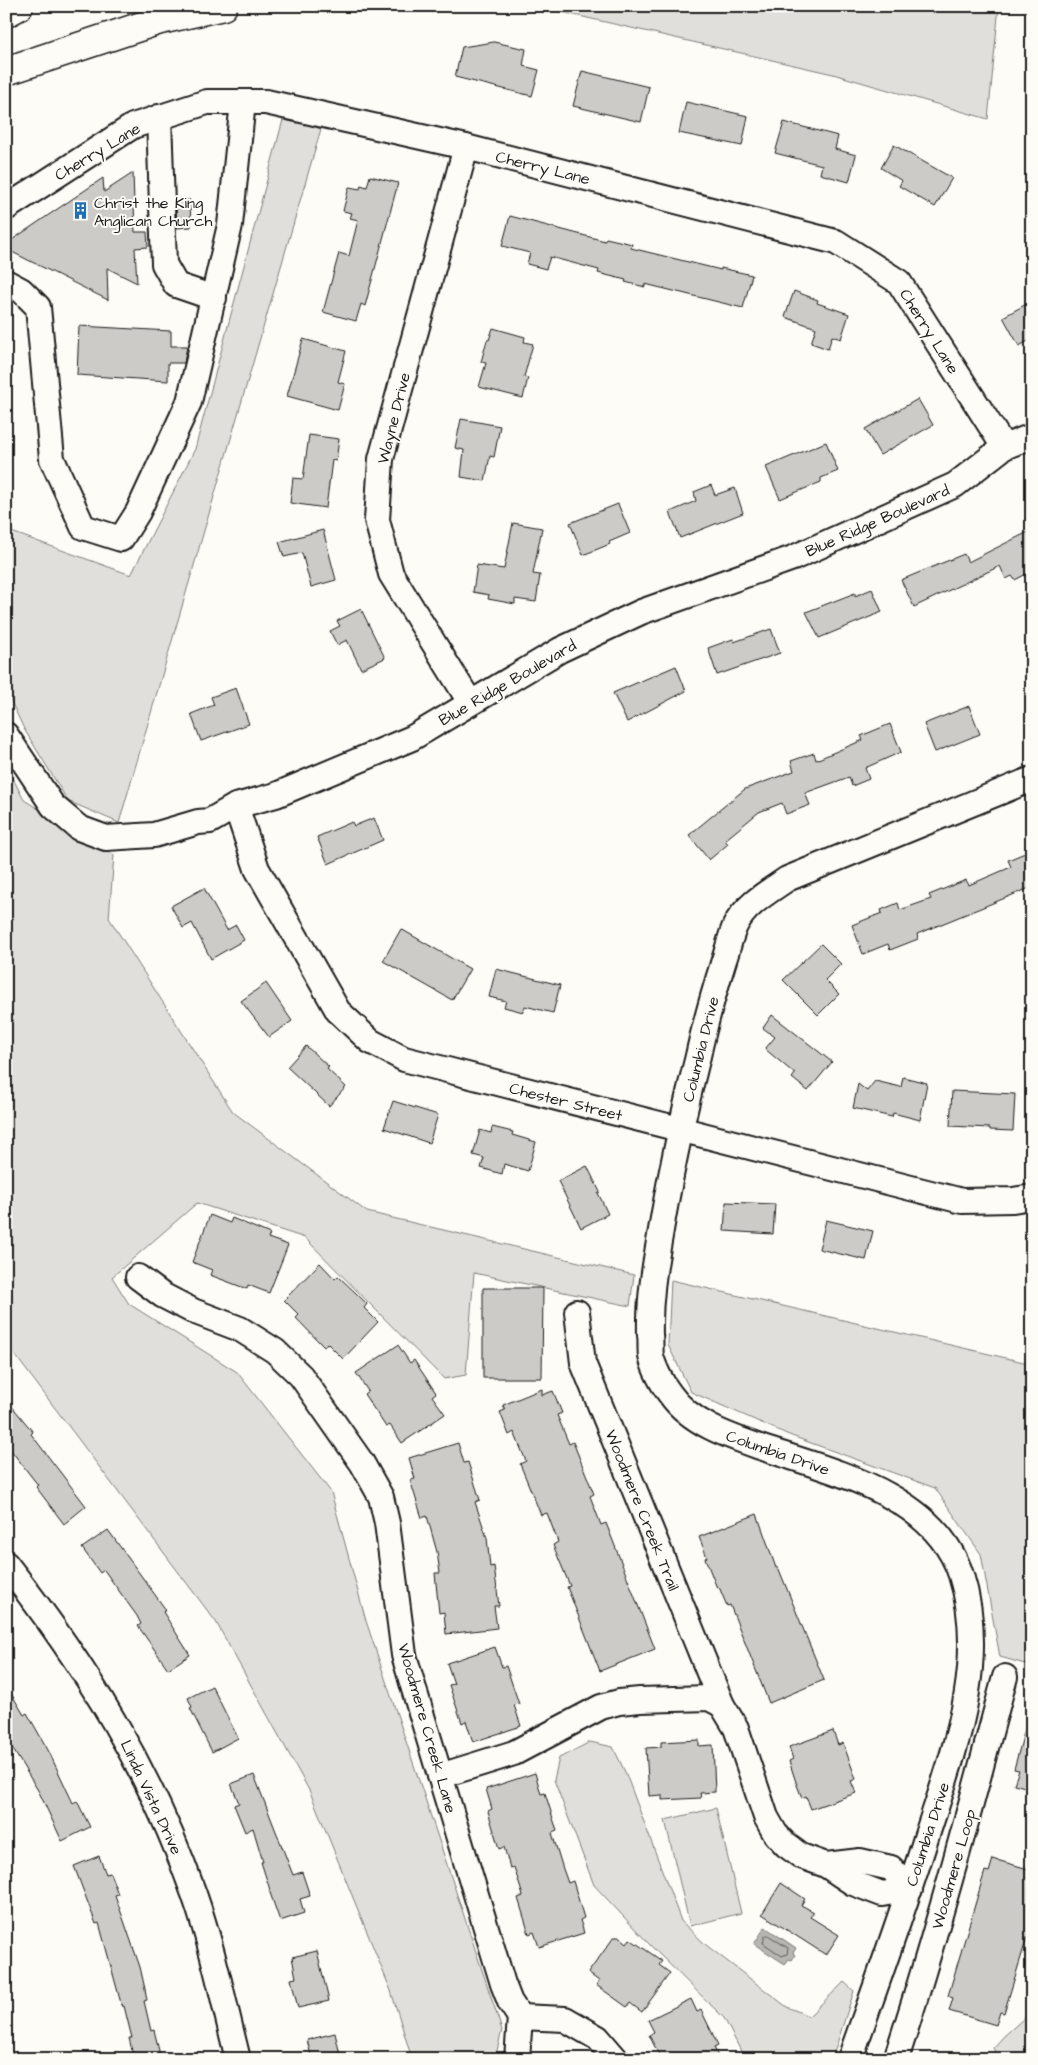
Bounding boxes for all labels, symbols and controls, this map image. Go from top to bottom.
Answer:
street label: Cherry Lane [50,117,145,187]
street label: Cherry Lane [493,146,593,191]
place label: Christ the King Anglican Church [94,192,212,233]
building icon: Christ the King Anglican Church [70,201,90,221]
street label: Cherry Lane [893,285,964,379]
street label: Wayne Drive [372,370,417,467]
street label: Blue Ridge Boulevard [802,479,953,564]
street label: Blue Ridge Boulevard [435,634,581,732]
street label: Columbia Drive [677,994,725,1104]
street label: Chester Street [507,1077,625,1127]
street label: Columbia Drive [723,1425,833,1481]
street label: Woodmere Creek Trail [600,1427,684,1594]
street label: Woodmere Creek Lane [392,1641,462,1816]
street label: Linda Vista Drive [115,1736,187,1859]
street label: Columbia Drive [901,1779,955,1889]
street label: Woodmere Loop [926,1806,982,1932]

